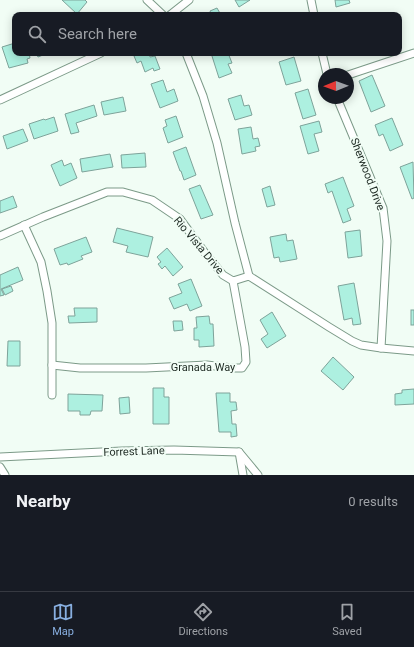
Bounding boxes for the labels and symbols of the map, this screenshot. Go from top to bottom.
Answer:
north arrow [318,68,354,104]
street label: Sherwood Drive [348,136,387,212]
street label: Rio Vista Drive [171,214,226,277]
street label: Granada Way [171,361,236,374]
street label: Forrest Lane [103,444,165,459]

